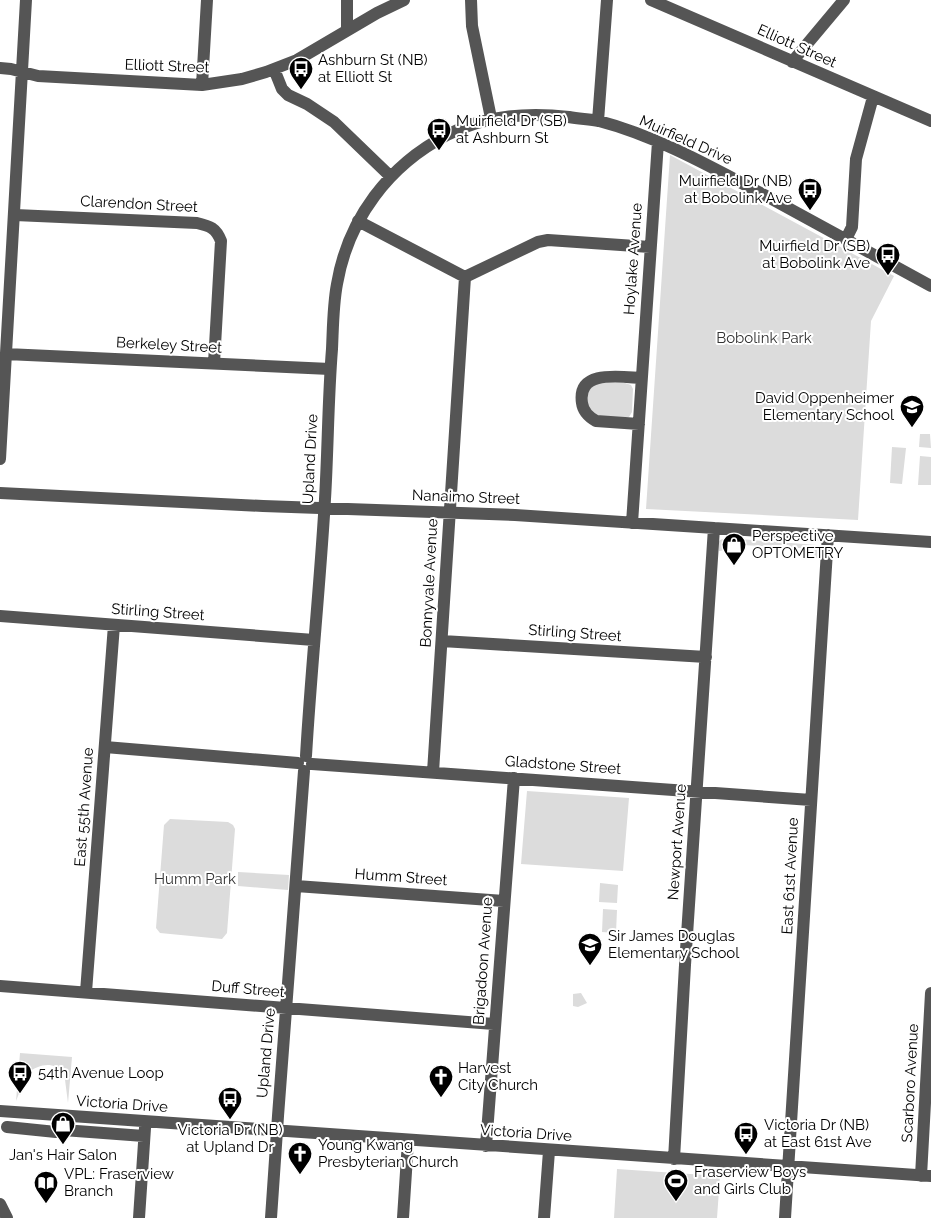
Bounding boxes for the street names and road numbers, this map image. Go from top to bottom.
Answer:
street label: Elliott Street [755,21,839,71]
street label: Elliott Street [124,56,210,76]
street label: Muirfield Drive [637,111,736,169]
street label: Clarendon Street [80,192,198,216]
street label: Hoylake Avenue [620,202,646,316]
street label: Berkeley Street [115,333,223,357]
street label: Upland Drive [299,413,321,505]
street label: Nanaimo Street [412,486,520,508]
street label: Bonnyvale Avenue [417,518,441,648]
street label: Stirling Street [111,600,205,624]
street label: Stirling Street [528,621,622,645]
street label: East 55th Avenue [71,747,97,867]
street label: Gladstone Street [504,752,622,778]
street label: Newport Avenue [664,783,690,901]
street label: East 61st Avenue [778,817,802,935]
street label: Humm Street [354,865,448,889]
street label: Brigadoon Avenue [470,896,496,1025]
street label: Duff Street [211,977,285,1001]
street label: Upland Drive [253,1007,279,1099]
street label: Scarboro Avenue [898,1023,922,1143]
street label: Victoria Drive [76,1092,169,1116]
street label: Victoria Drive [480,1121,573,1145]

